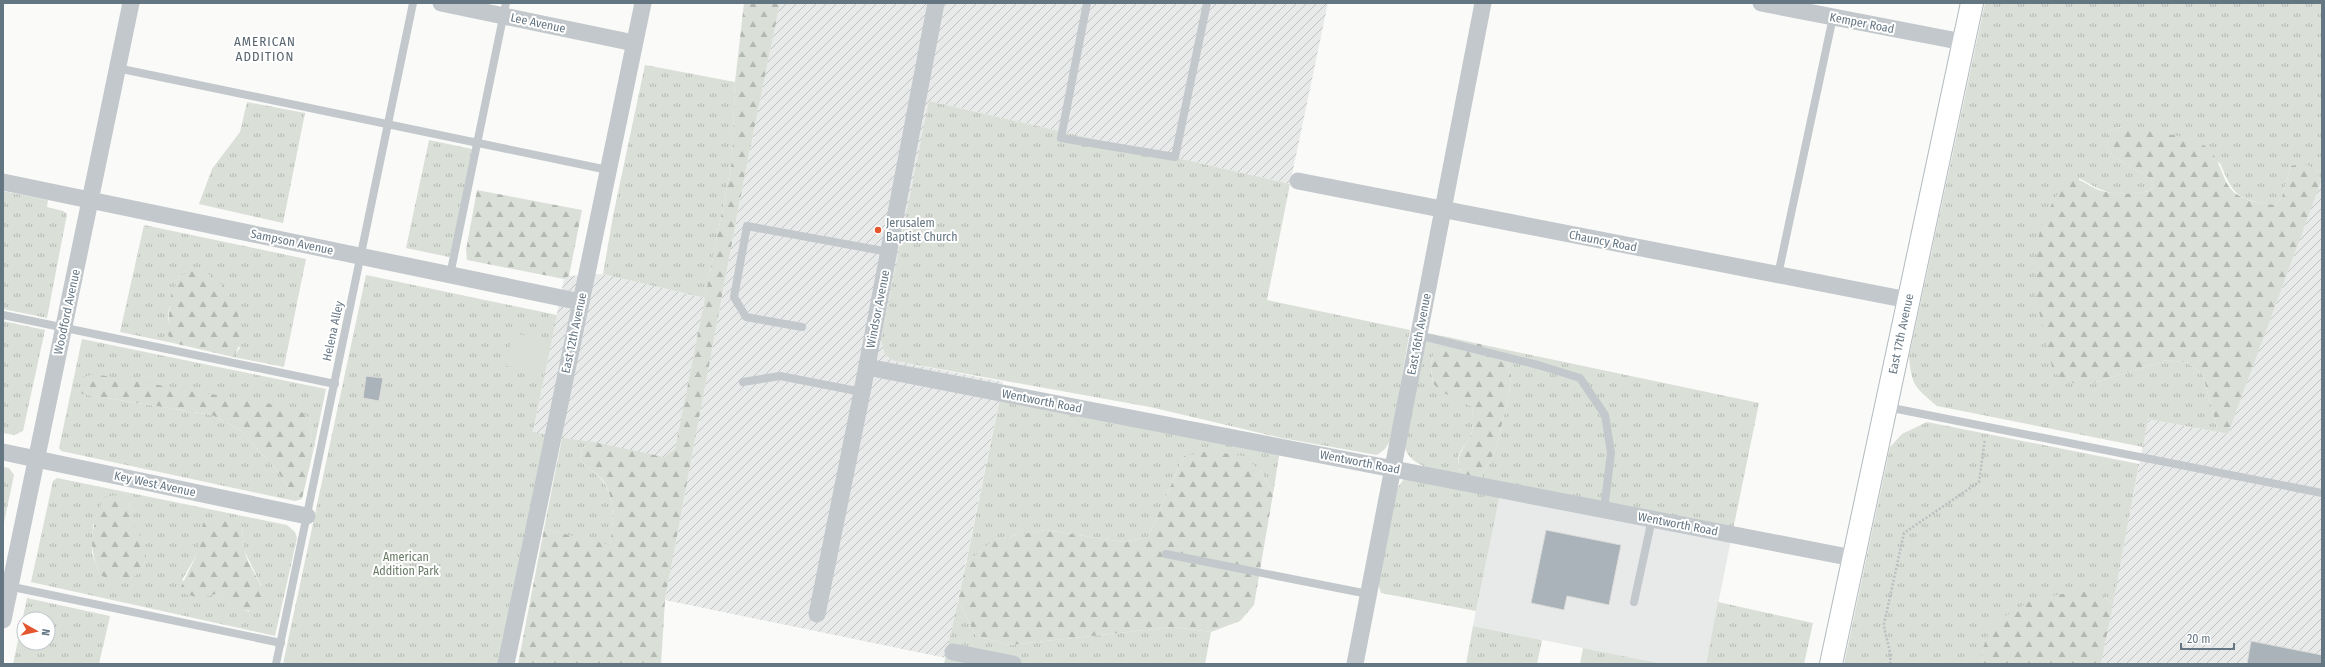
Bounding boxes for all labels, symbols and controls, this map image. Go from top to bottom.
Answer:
street label: Lee Avenue [509,10,567,36]
street label: Kemper Road [1828,10,1896,36]
district label: AMERICAN ADDITION [234,34,296,64]
place label: Jerusalem Baptist Church [886,216,958,244]
marker: Jerusalem Baptist Church [873,225,883,235]
street label: Sampson Avenue [249,226,335,258]
street label: Chauncy Road [1568,228,1638,254]
street label: Woodford Avenue [51,268,83,356]
street label: Windsor Avenue [864,269,892,349]
street label: East 12th Avenue [559,291,589,375]
street label: East 16th Avenue [1404,292,1434,376]
street label: East 17th Avenue [1886,292,1916,375]
street label: Helena Alley [320,299,346,362]
street label: Wentworth Road [1001,386,1083,416]
street label: Wentworth Road [1319,447,1401,477]
street label: Key West Avenue [113,469,197,499]
street label: Wentworth Road [1637,509,1719,539]
park label: American Addition Park [373,550,439,578]
north arrow [16,611,56,651]
scale bar [2181,625,2234,651]
text: N [39,628,52,636]
text: 20 m [2187,632,2211,646]

